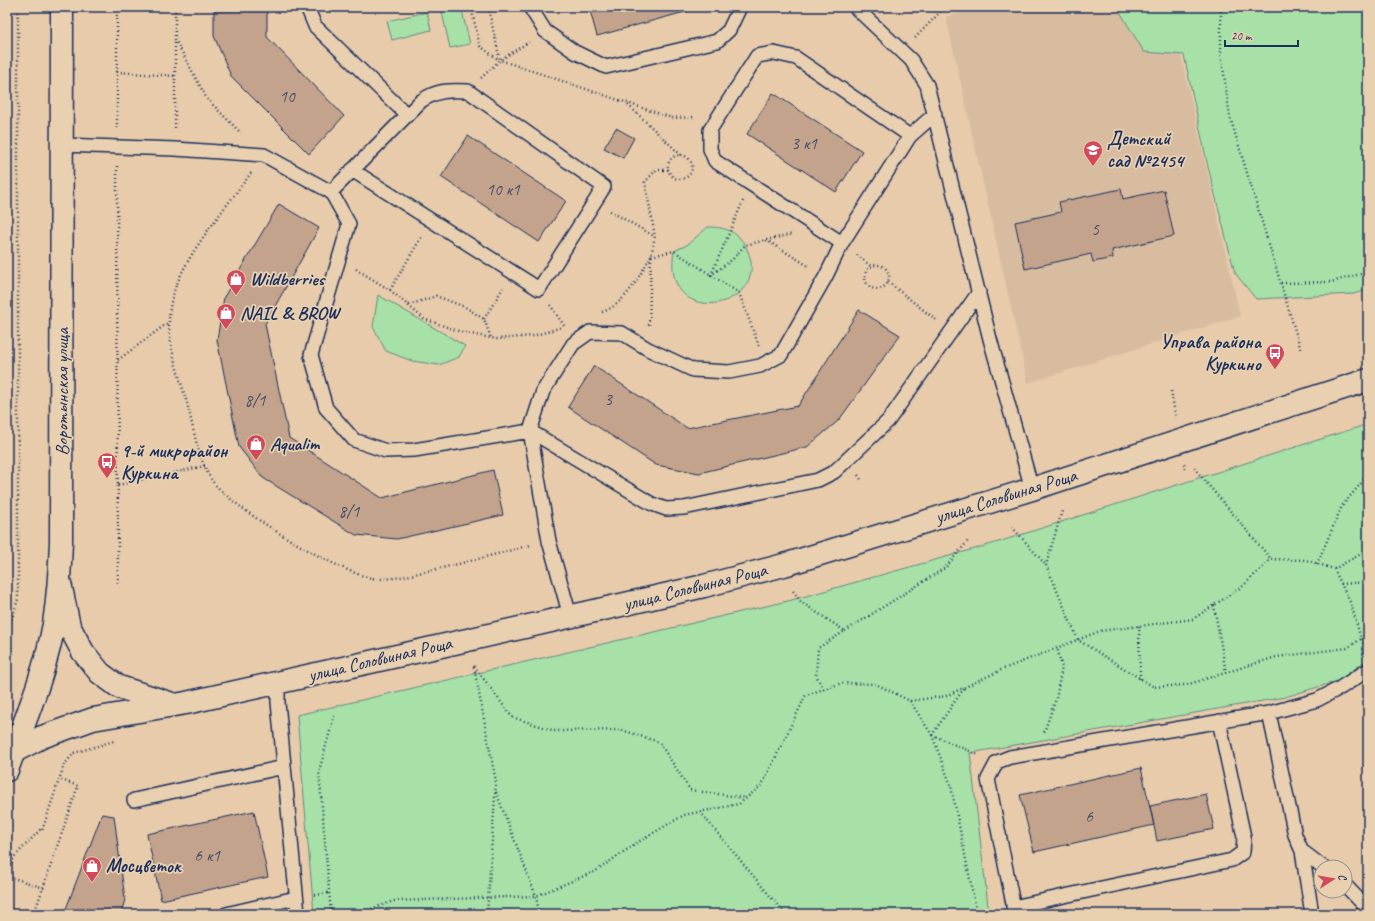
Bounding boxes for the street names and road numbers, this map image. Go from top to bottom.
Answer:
street label: Воротынская улица [50,327,74,456]
street label: улица Соловьиная Роща [931,463,1081,529]
street label: улица Соловьиная Роща [620,557,771,617]
street label: улица Соловьиная Роща [305,630,456,687]

